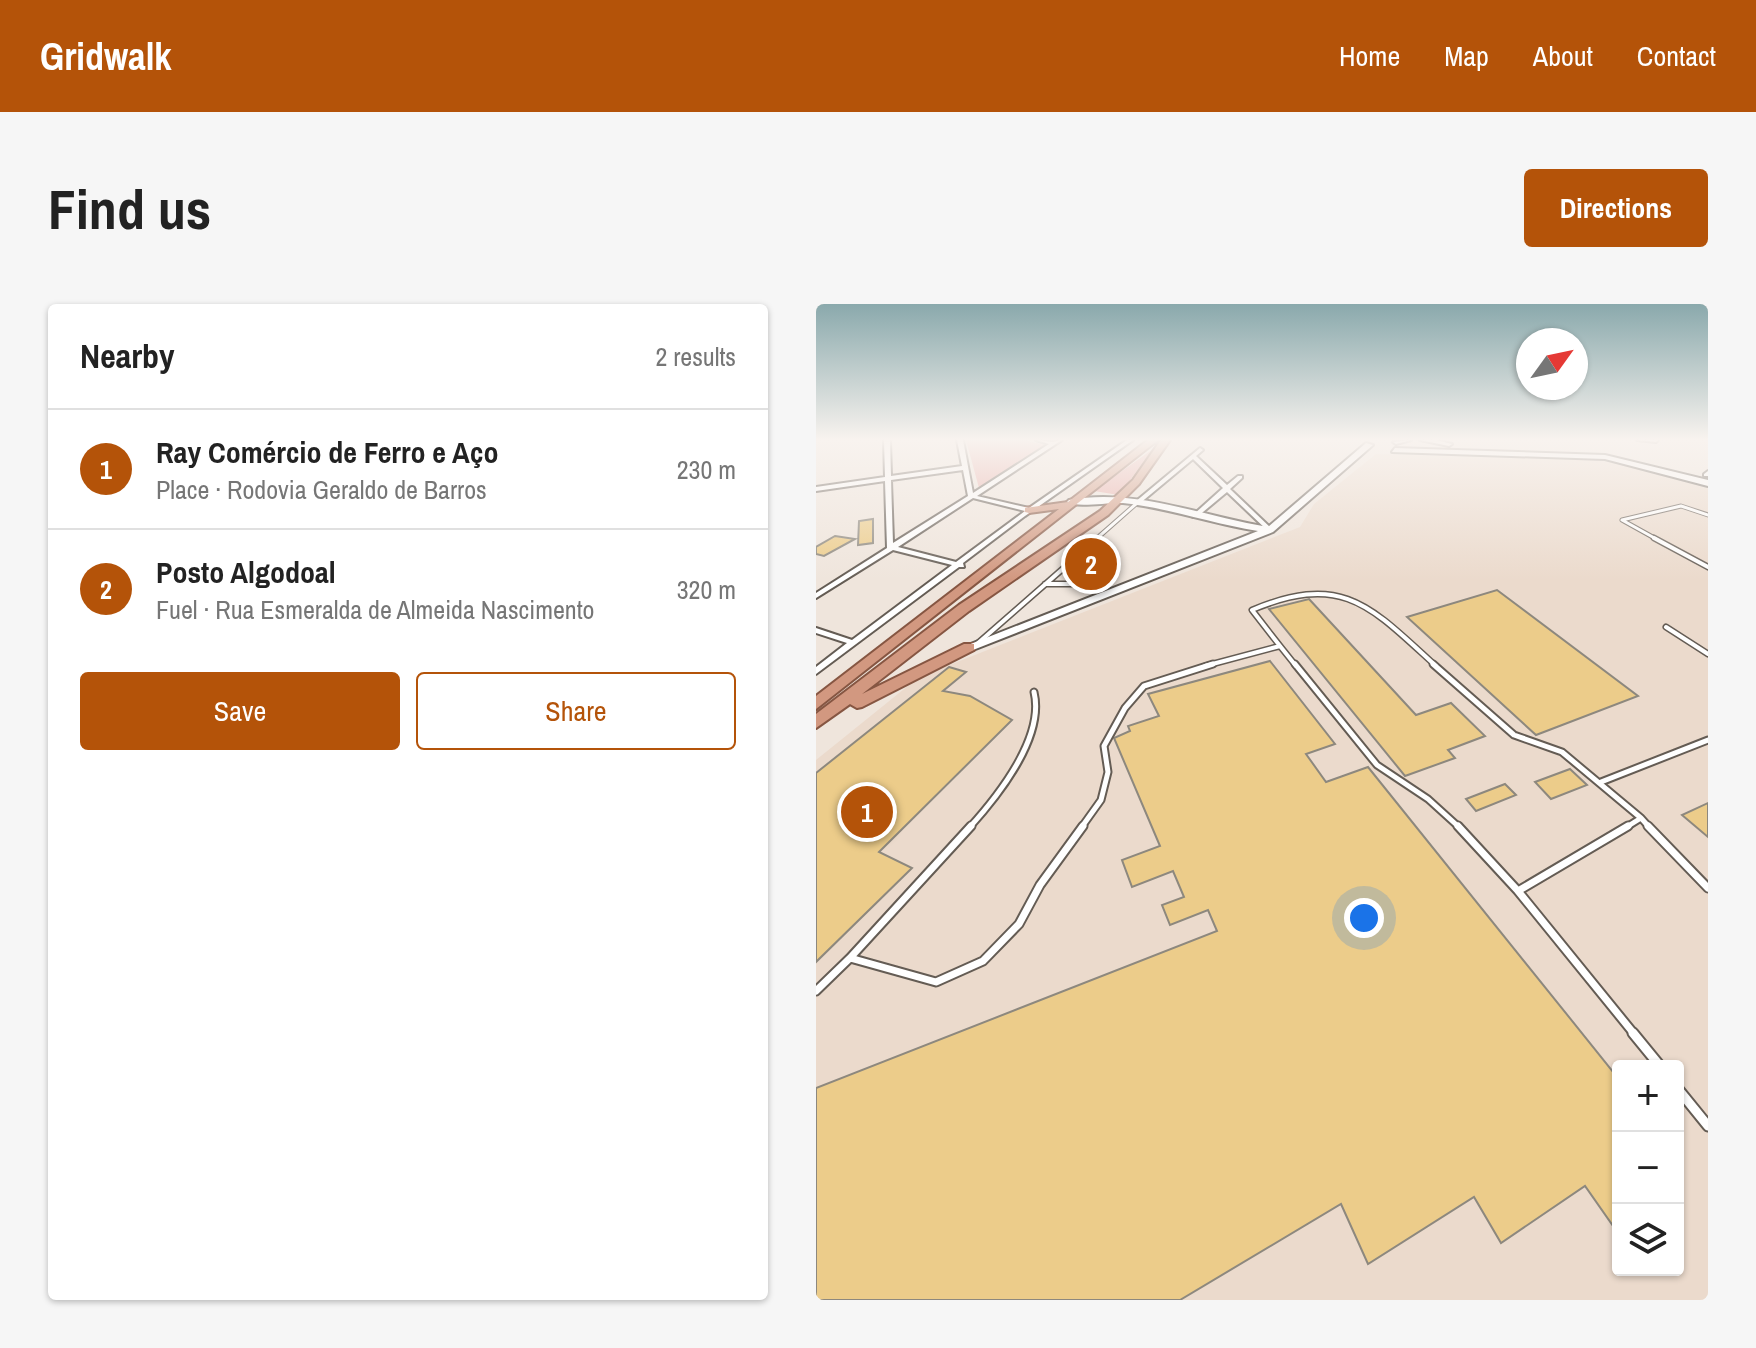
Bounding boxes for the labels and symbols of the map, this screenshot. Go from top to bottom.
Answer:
north arrow [1516,328,1588,400]
pin: 2 [1065,534,1117,594]
pin: 1 [841,782,893,842]
your location [1344,898,1384,938]

